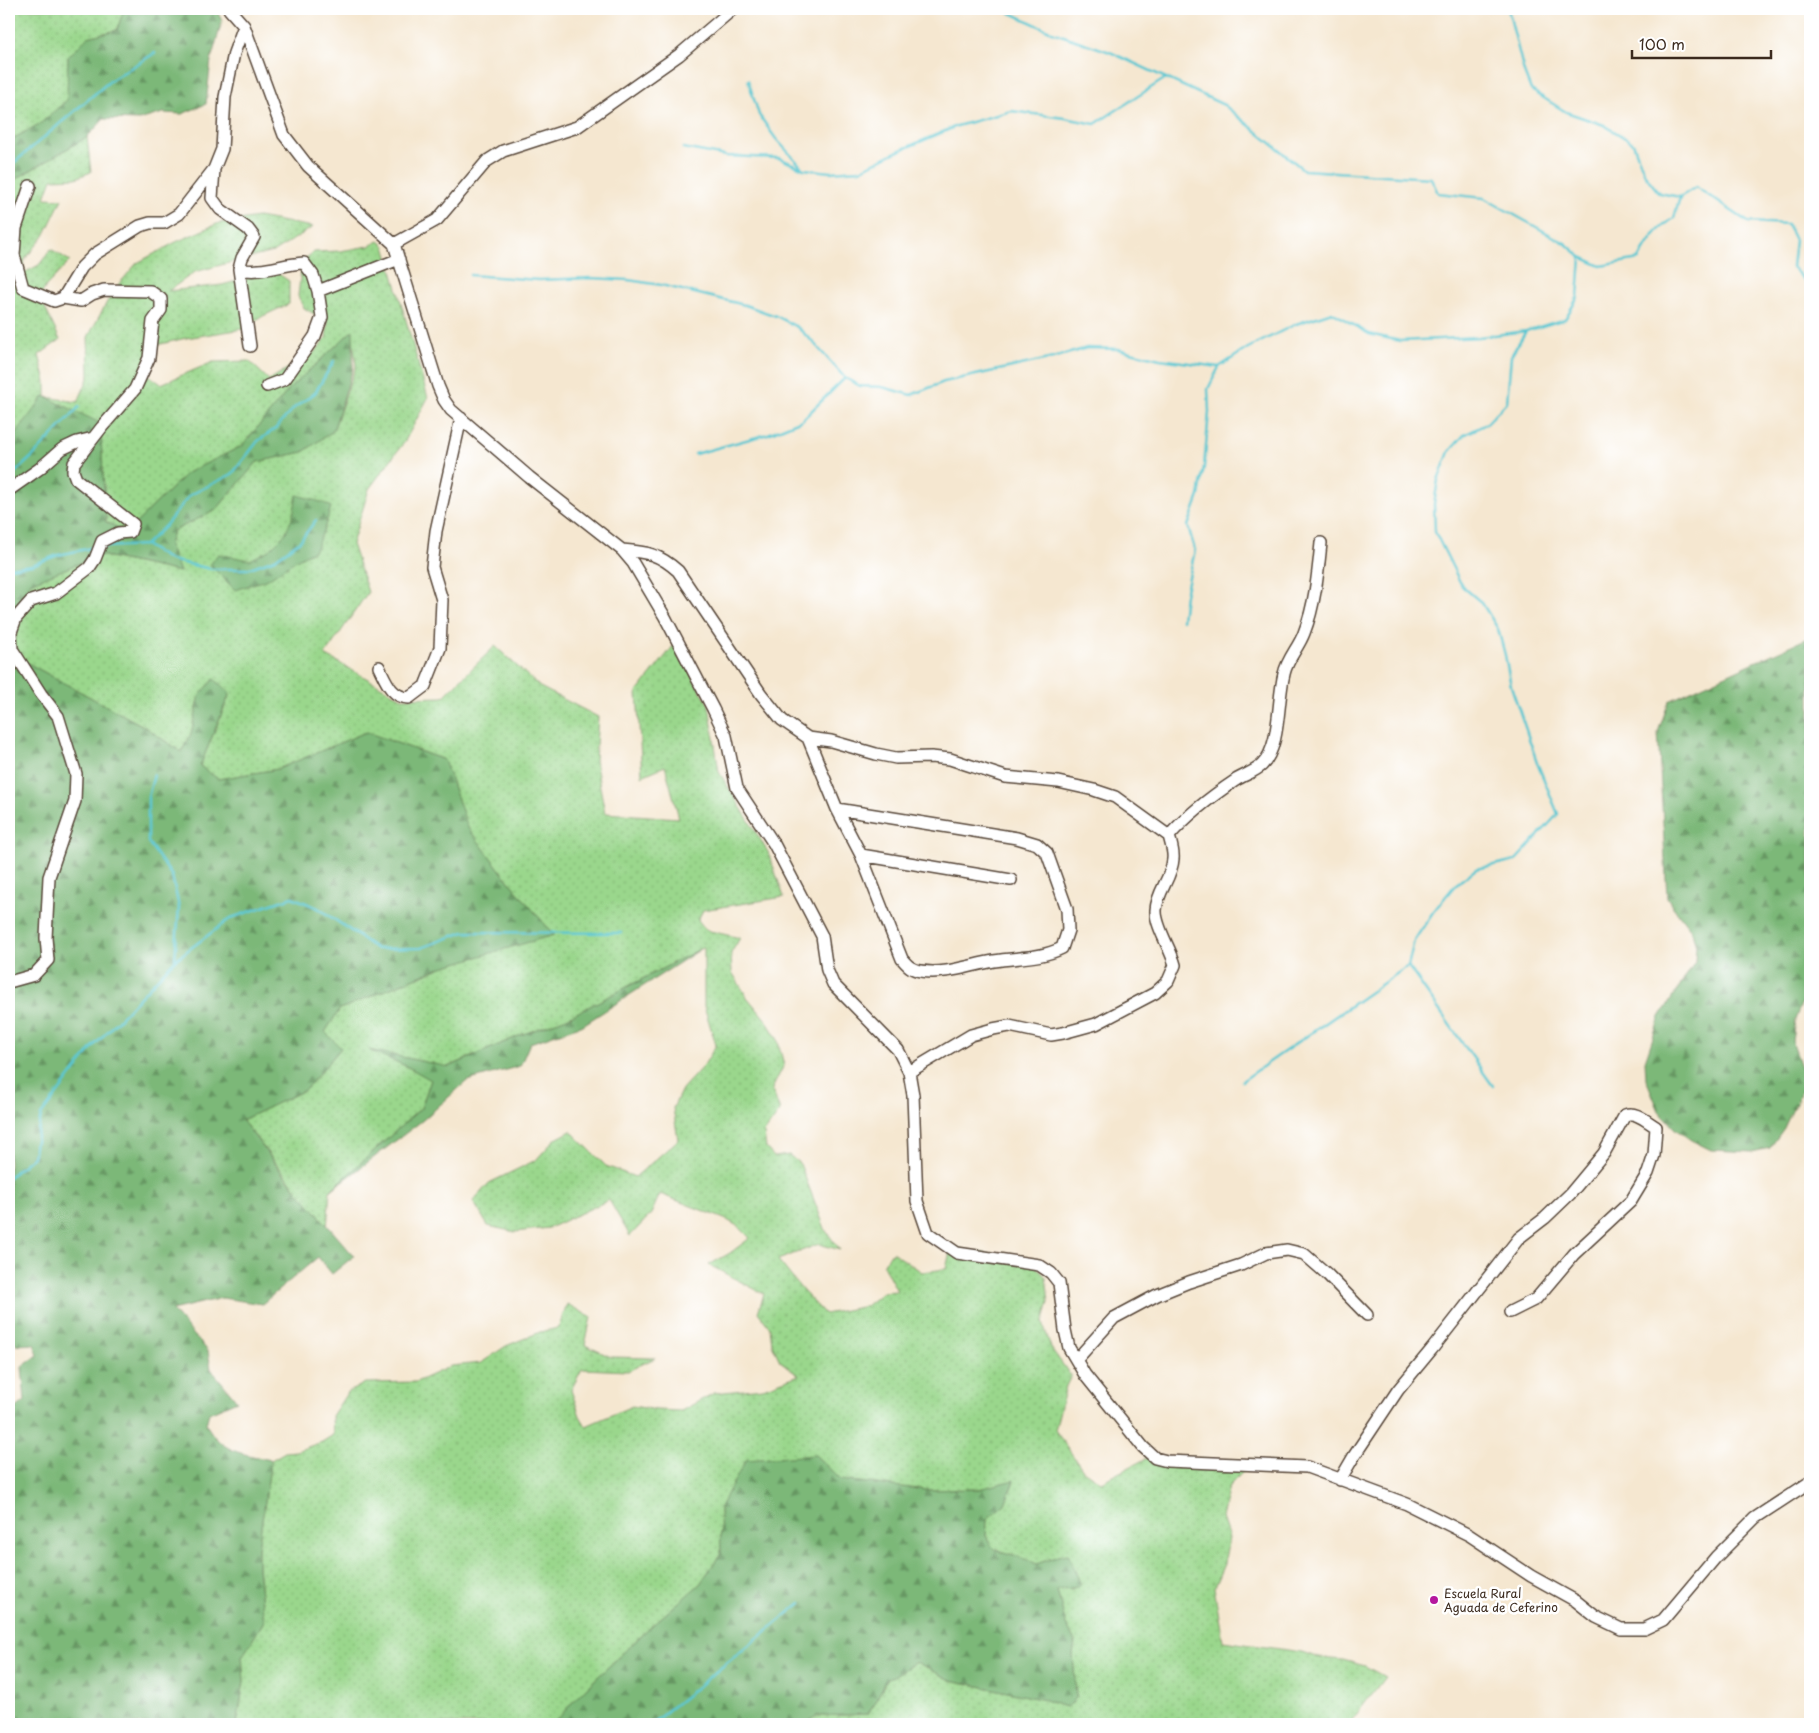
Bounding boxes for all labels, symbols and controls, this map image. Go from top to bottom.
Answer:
scale bar [1632,28,1770,60]
text: 100 m [1639,32,1685,55]
place label: Escuela Rural Aguada de Ceferino [1444,1584,1558,1616]
marker: Escuela Rural Aguada de Ceferino [1428,1594,1440,1606]

